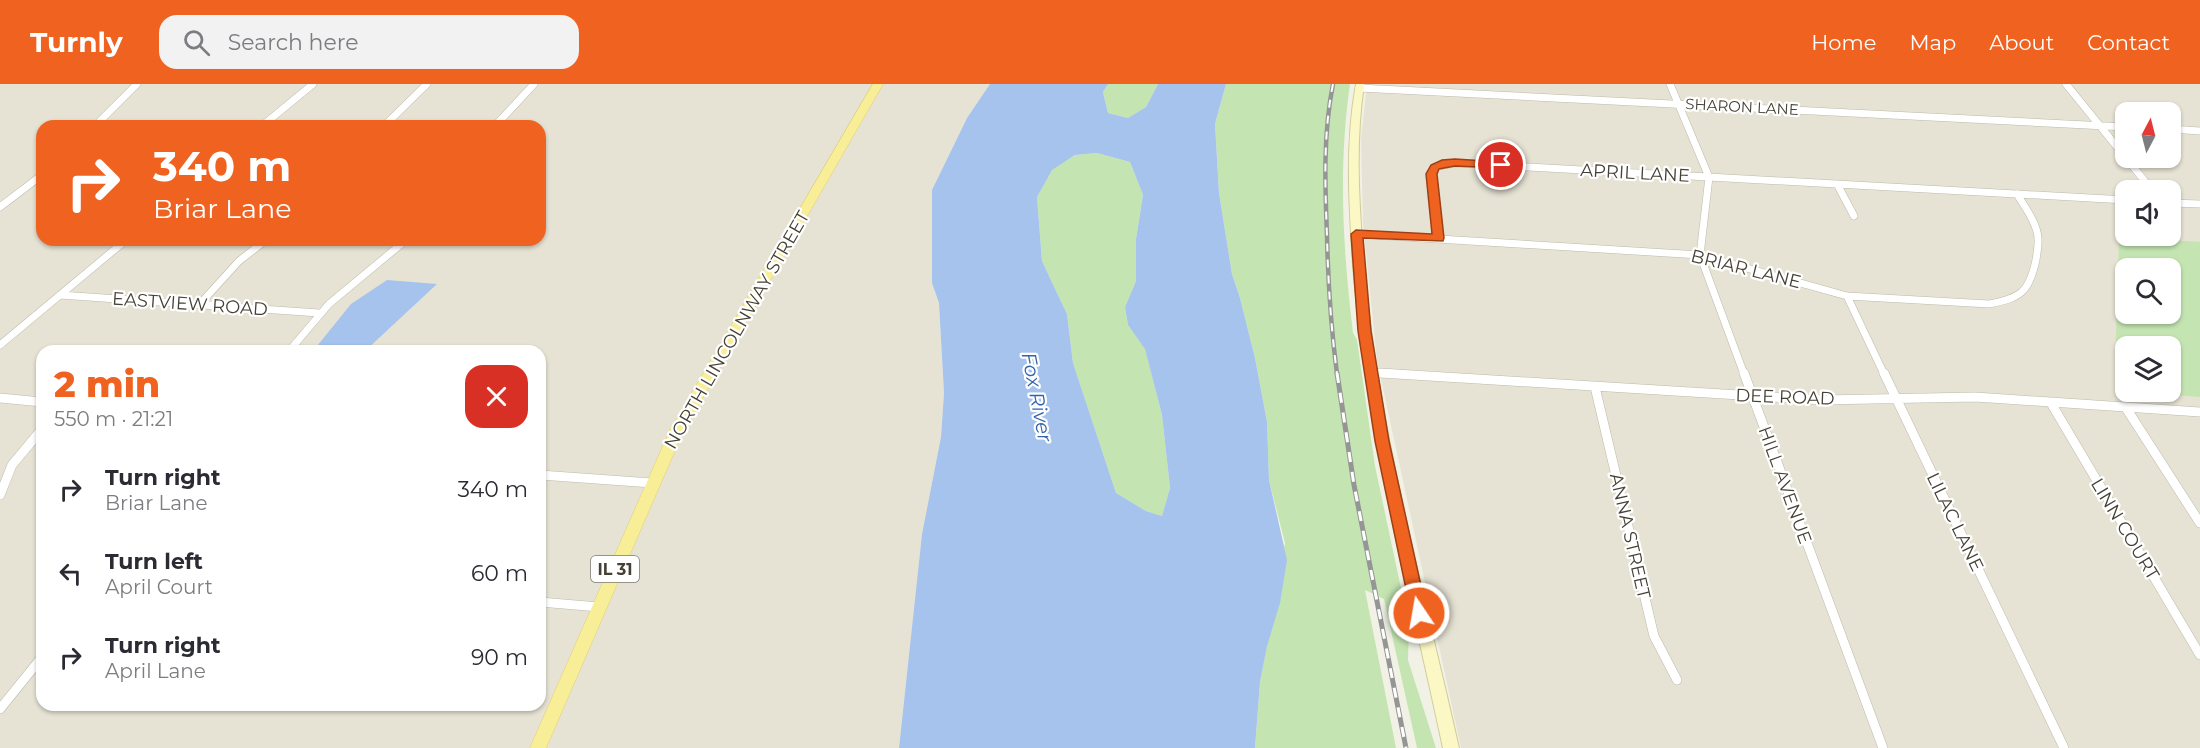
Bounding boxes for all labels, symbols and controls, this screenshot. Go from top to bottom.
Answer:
search box [159,15,579,69]
text: Turnly [30,25,123,59]
icon: search [180,26,213,59]
text: Search here [228,29,359,56]
text: Home [1811,30,1876,55]
text: Map [1909,30,1956,55]
text: About [1989,30,2054,55]
text: Contact [2087,30,2170,55]
street label: SHARON LANE [1685,94,1799,119]
north arrow [2115,102,2181,168]
map controls [2115,102,2181,402]
pin [1475,139,1526,190]
text: 340 m [153,140,291,192]
icon: right [54,144,132,222]
icon: arrive [1484,148,1517,181]
street label: APRIL LANE [1580,159,1690,187]
button: sound [2115,180,2181,246]
text: Briar Lane [153,192,291,225]
street label: NORTH LINCOLNWAY STREET [660,206,815,453]
street label: BRIAR LANE [1689,245,1803,293]
button: search [2115,258,2181,324]
street label: EASTVIEW ROAD [111,288,269,320]
button: layers [2115,336,2181,402]
water label: Fox River [1017,350,1058,445]
text: 2 min [54,362,160,406]
button: close [465,365,528,428]
street label: DEE ROAD [1735,384,1835,410]
text: 550 m · 21:21 [54,407,173,431]
street label: HILL AVENUE [1754,423,1816,547]
text: Turn right [105,464,220,491]
street label: LILAC LANE [1922,469,1988,575]
street label: ANNA STREET [1605,471,1655,602]
icon: right [54,473,87,506]
street label: LINN COURT [2086,474,2164,584]
text: 340 m [457,476,528,503]
text: Briar Lane [105,491,208,515]
text: Turn left [105,548,203,575]
road number: IL 31 [591,556,639,582]
icon: left [54,557,87,590]
text: 60 m [471,560,528,587]
text: April Court [105,575,213,599]
position arrow [1387,581,1451,645]
text: Turn right [105,632,220,659]
icon: right [54,641,87,674]
text: 90 m [471,644,528,671]
text: April Lane [105,659,206,683]

